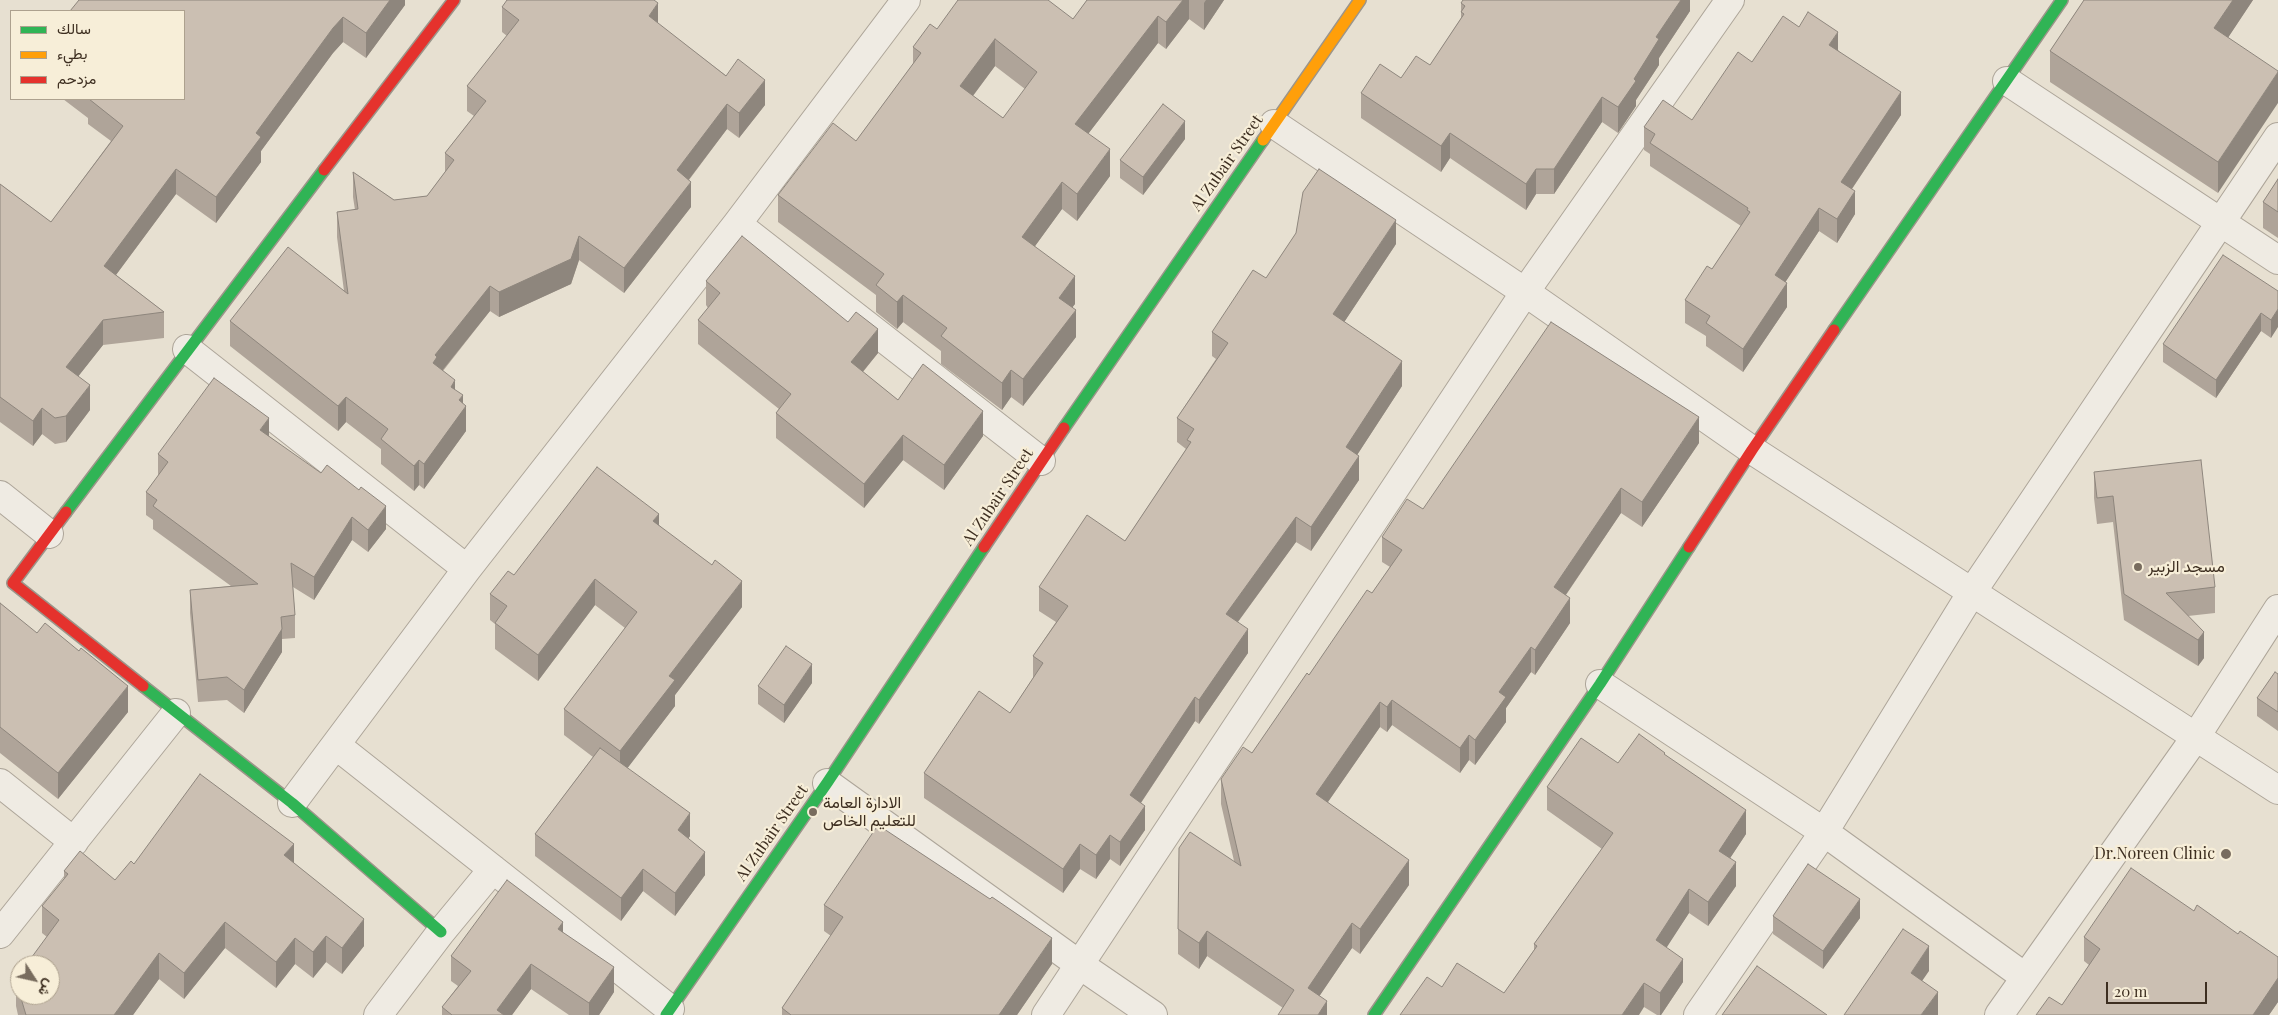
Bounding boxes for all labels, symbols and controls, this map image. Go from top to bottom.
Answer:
legend [10,10,185,100]
text: سالك [57,18,91,38]
text: بطيء [57,43,87,63]
text: مزدحم [57,68,96,88]
street label: Al Zubair Street [1187,111,1267,215]
street label: Al Zubair Street [958,445,1038,549]
place label: مسجد الزبير [2148,557,2225,577]
marker: مسجد الزبير [2132,561,2144,573]
street label: Al Zubair Street [732,781,812,885]
place label: الادارة العامة للتعليم الخاص [823,793,916,831]
marker: الادارة العامة للتعليم الخاص [807,806,819,818]
place label: Dr.Noreen Clinic [2094,844,2215,864]
marker: Dr.Noreen Clinic [2219,847,2233,861]
north arrow [10,955,60,1005]
scale bar [2108,972,2209,1004]
text: ش [34,976,59,1001]
text: 20 m [2114,981,2147,1001]

